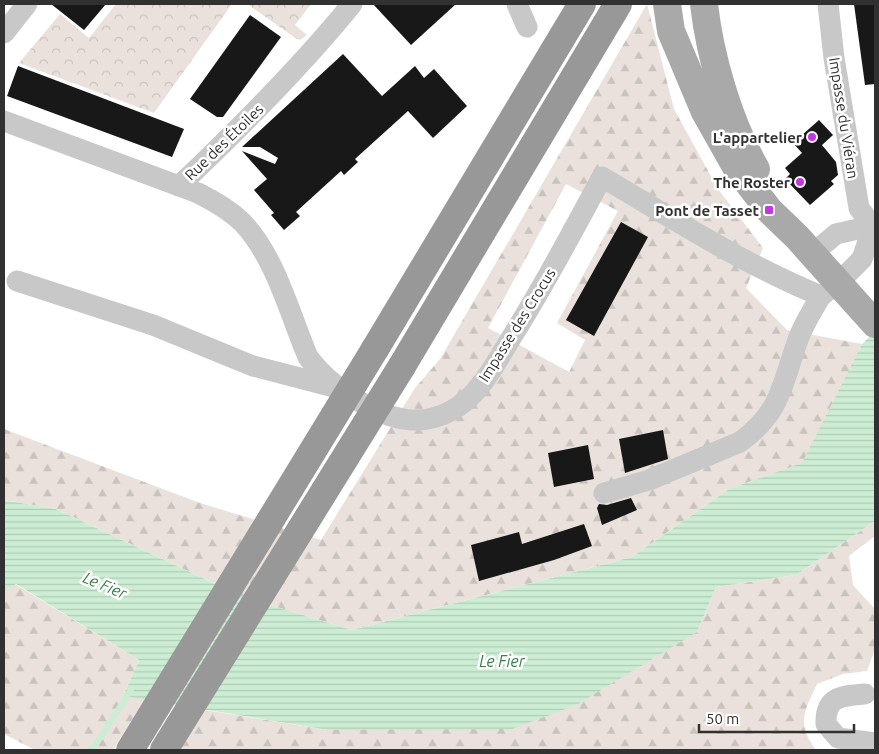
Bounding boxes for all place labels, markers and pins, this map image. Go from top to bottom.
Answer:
place label: L'appartelier [713,129,803,146]
marker: L'appartelier [806,131,818,143]
place label: The Roster [713,174,791,191]
marker: The Roster [794,176,806,188]
place label: Pont de Tasset [655,202,760,219]
marker: Pont de Tasset [763,204,775,216]

